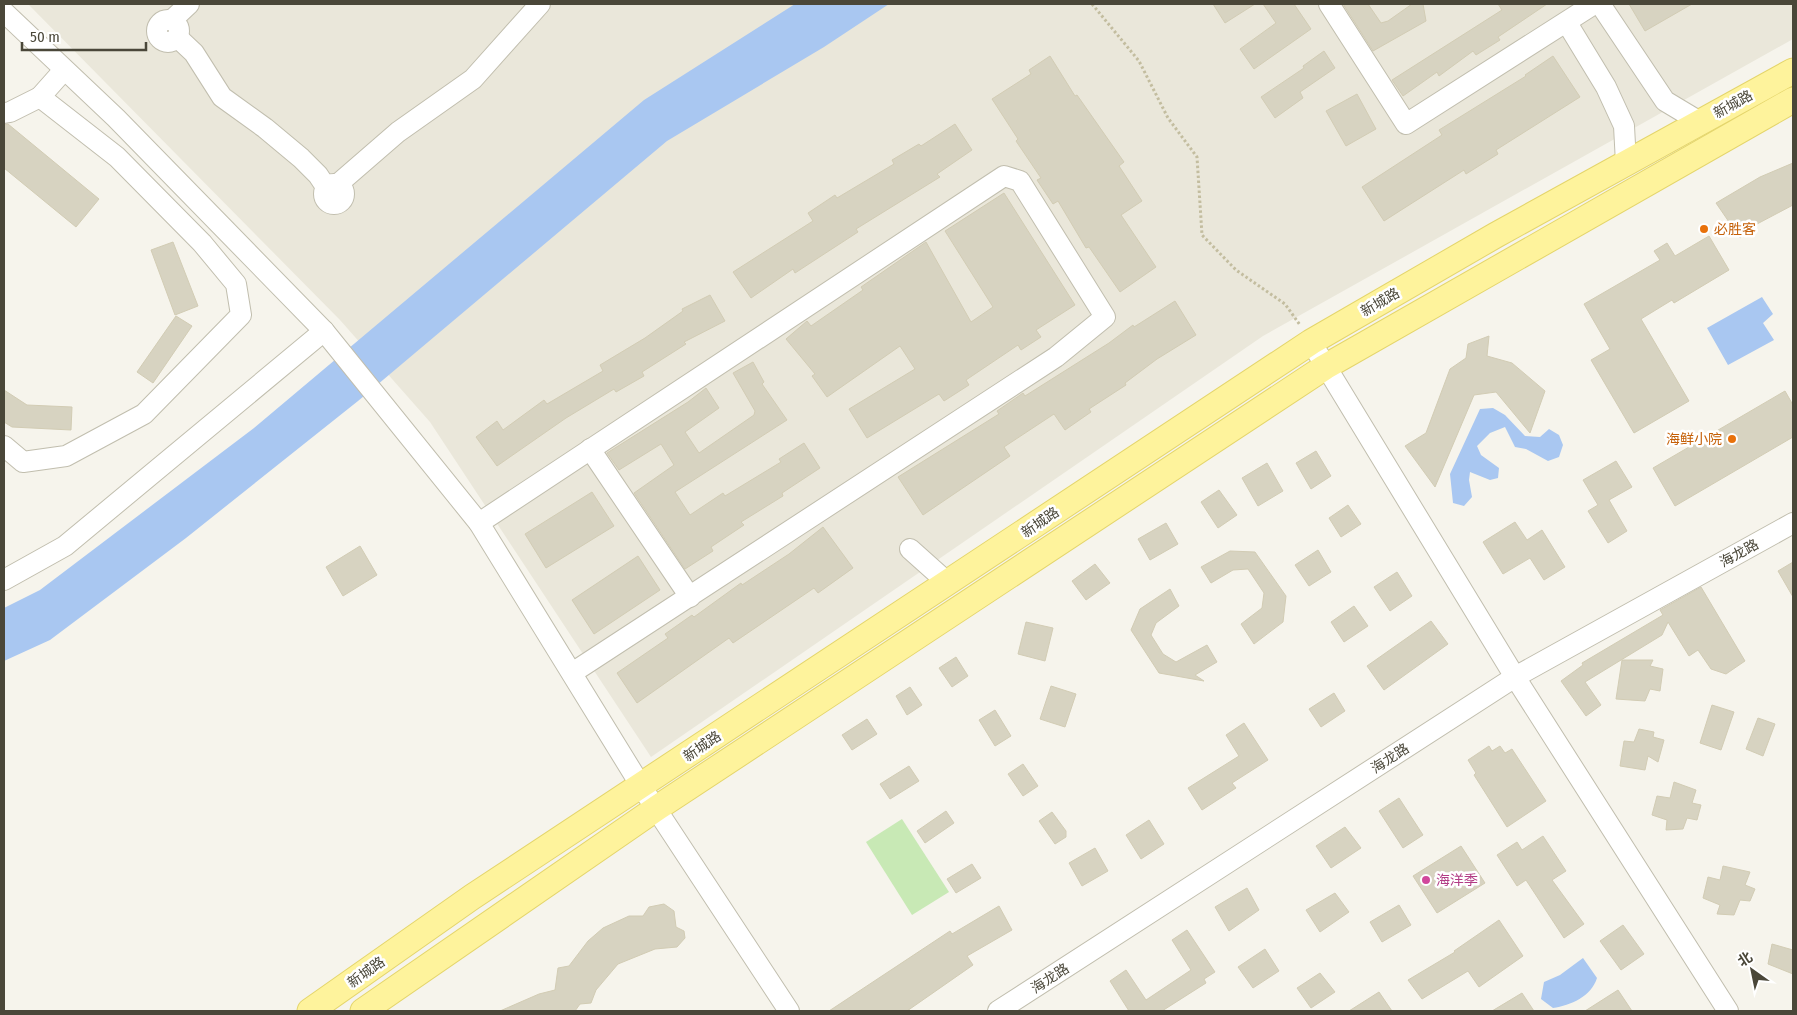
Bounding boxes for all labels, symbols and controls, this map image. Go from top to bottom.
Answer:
scale bar [22,20,146,52]
text: 50 m [30,28,60,46]
street label: 新城路 [1711,87,1756,122]
place label: 必胜客 [1714,221,1756,238]
marker: 必胜客 [1698,223,1710,235]
street label: 新城路 [1358,285,1403,320]
place label: 海鲜小院 [1666,431,1722,448]
marker: 海鲜小院 [1726,433,1738,445]
street label: 新城路 [1018,504,1062,541]
street label: 海龙路 [1717,536,1762,571]
street label: 新城路 [680,728,724,765]
street label: 海龙路 [1368,740,1413,777]
place label: 海洋季 [1436,872,1478,889]
marker: 海洋季 [1420,874,1432,886]
north arrow [1727,945,1777,995]
text: 北 [1735,949,1756,970]
street label: 新城路 [344,953,388,991]
street label: 海龙路 [1028,960,1073,997]

